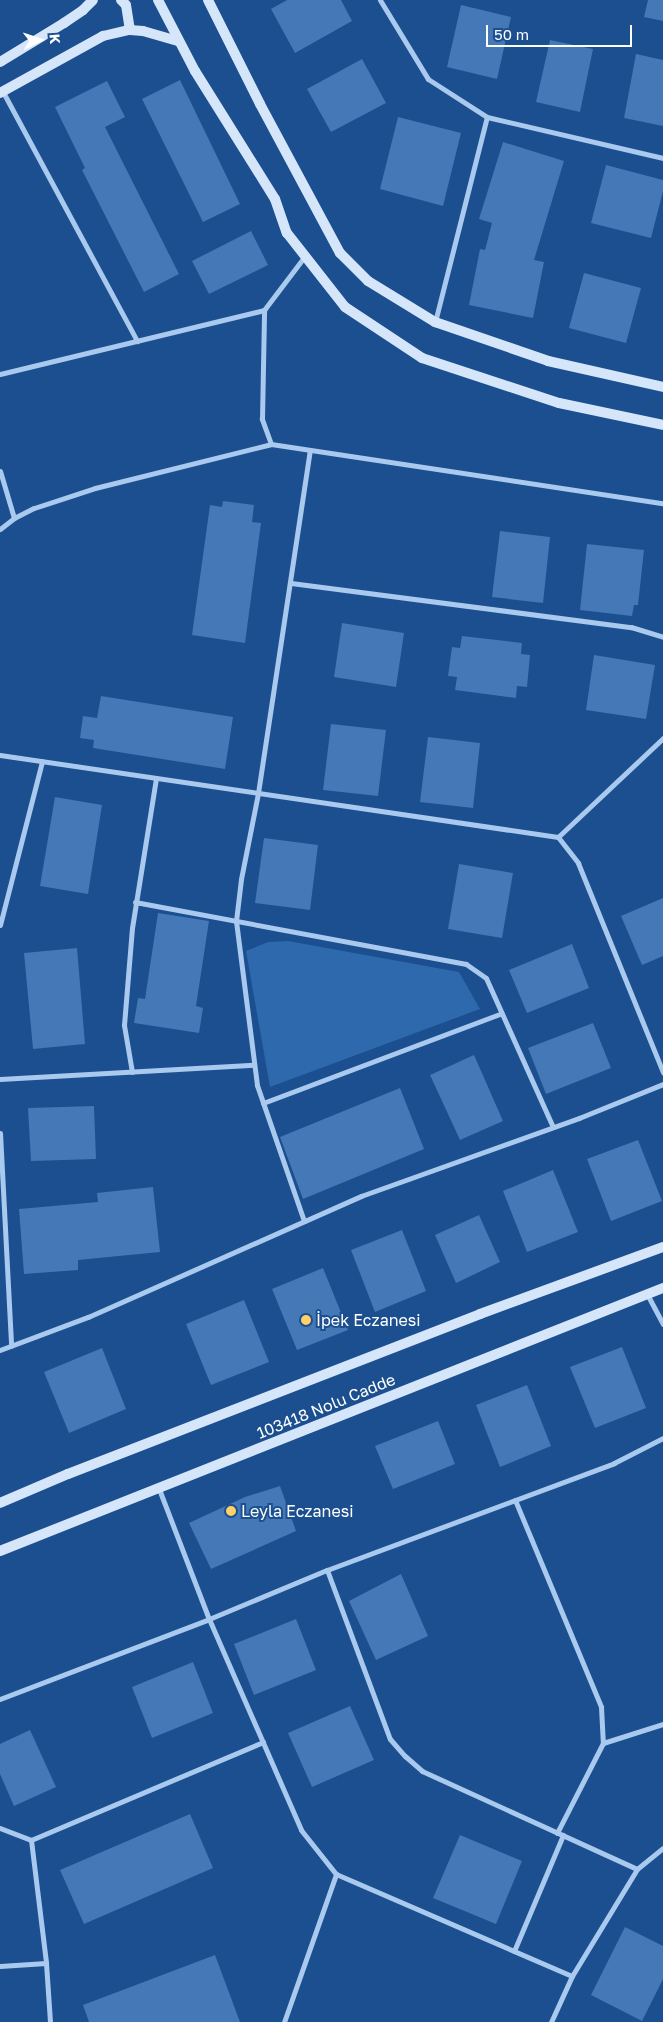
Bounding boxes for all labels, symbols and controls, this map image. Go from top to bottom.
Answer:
north arrow [15,15,65,65]
scale bar [488,15,634,47]
text: 50 m [494,25,529,43]
text: K [47,33,64,45]
place label: İpek Eczanesi [316,1310,421,1330]
marker: İpek Eczanesi [300,1314,312,1326]
street label: 103418 Nolu Cadde [254,1369,398,1443]
place label: Leyla Eczanesi [241,1501,353,1521]
marker: Leyla Eczanesi [225,1505,237,1517]

